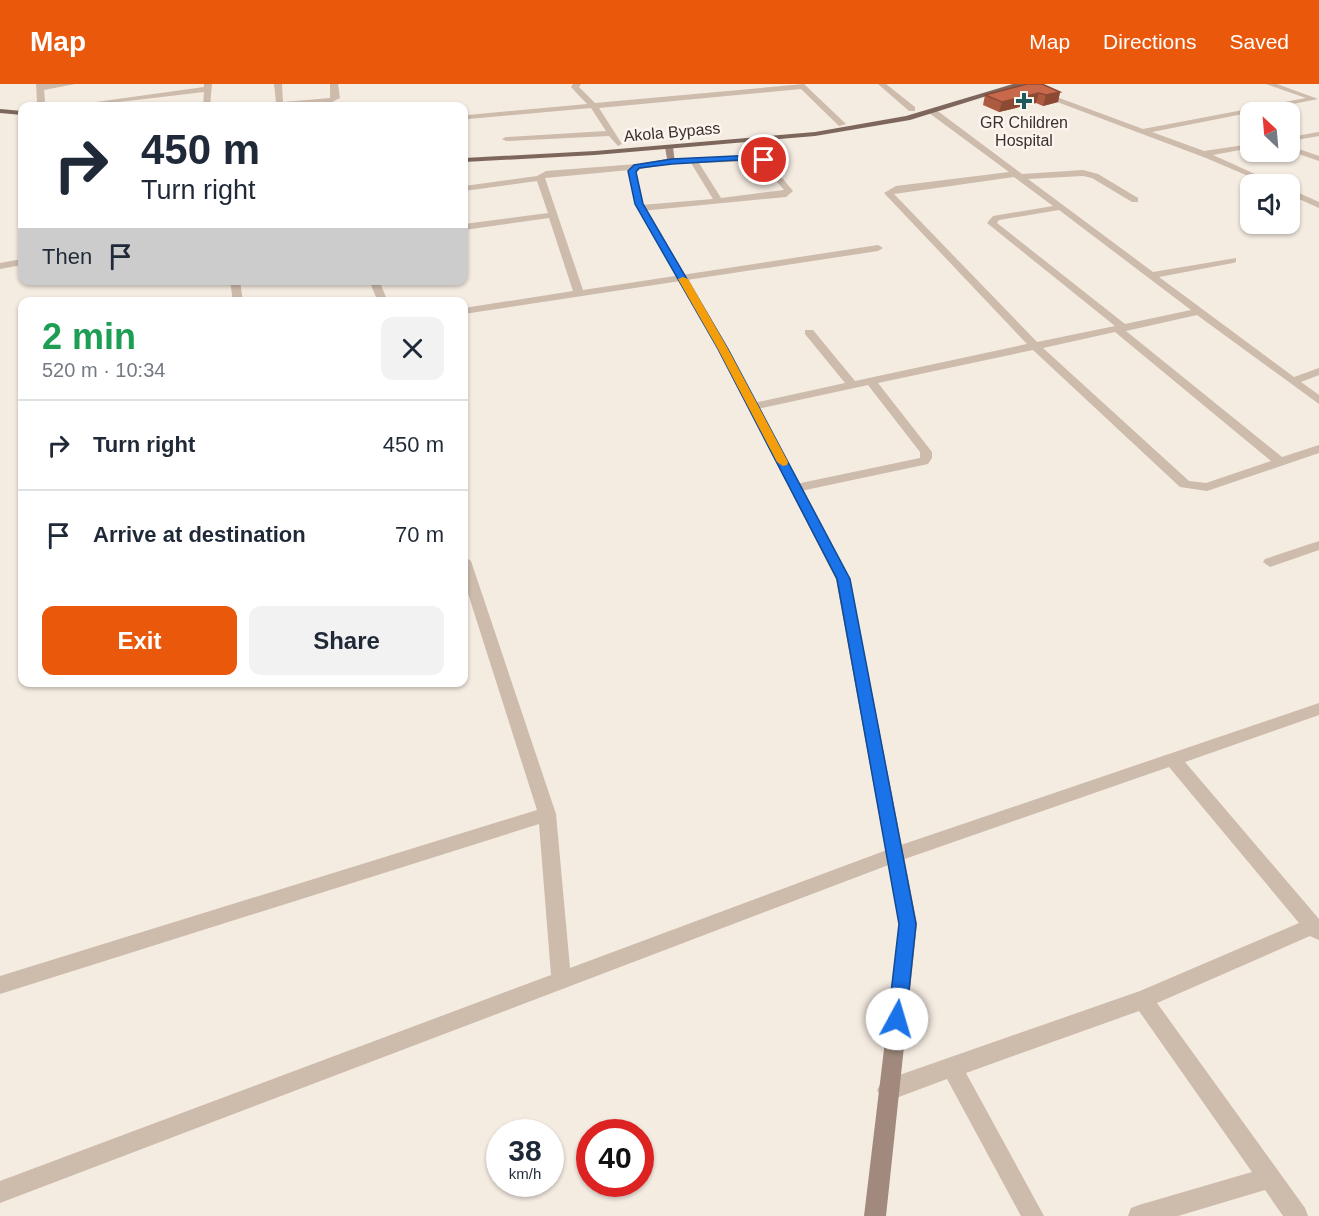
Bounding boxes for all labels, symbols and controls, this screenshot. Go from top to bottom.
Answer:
text: Map [30,26,86,57]
text: Map [1029,30,1070,53]
text: Directions [1103,30,1196,53]
text: Saved [1229,30,1289,53]
marker: GR Children Hospital [1015,92,1033,110]
north arrow [1240,102,1300,162]
map controls [1240,102,1300,234]
place label: GR Children Hospital [980,114,1068,149]
street label: Akola Bypass [623,119,721,145]
icon: right [42,126,120,204]
text: 450 m [141,126,260,173]
pin [738,134,789,185]
icon: arrive [747,143,780,176]
button: sound [1240,174,1300,234]
text: Turn right [141,175,256,205]
icon: arrive [104,240,137,273]
text: Then [42,244,92,269]
text: 2 min [42,316,136,357]
button: close [381,317,444,380]
text: 520 m · 10:34 [42,359,165,381]
icon: right [42,429,75,462]
text: Turn right [93,432,195,457]
text: 450 m [383,432,444,457]
icon: arrive [42,519,75,552]
text: Arrive at destination [93,522,306,547]
text: 70 m [395,522,444,547]
button: Exit [42,606,237,675]
button: Share [249,606,444,675]
position arrow [865,987,929,1051]
speed limit sign: 40 [576,1119,654,1197]
text: 38 [508,1134,542,1167]
text: km/h [509,1165,541,1182]

